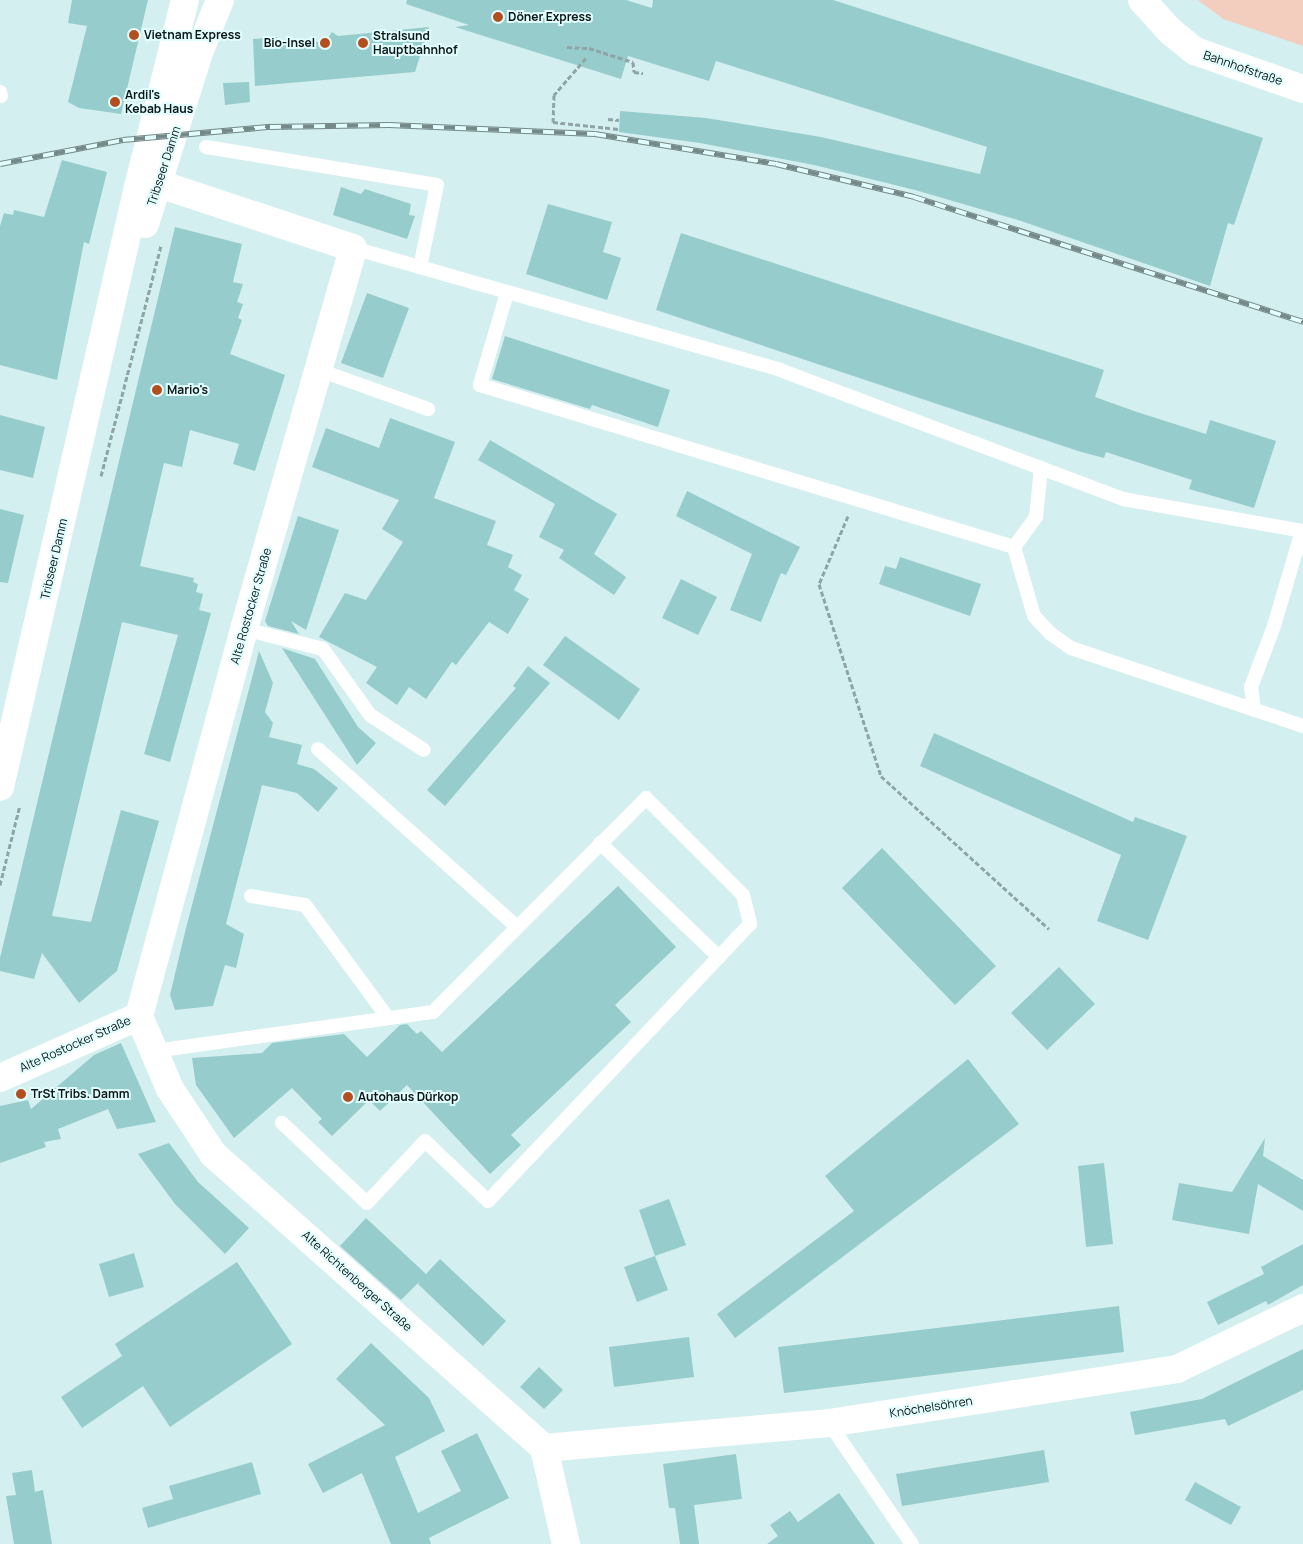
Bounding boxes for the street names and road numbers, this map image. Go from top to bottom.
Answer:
street label: Bahnhofstraße [1202,48,1284,88]
street label: Tribseer Damm [144,124,184,208]
street label: Tribseer Damm [38,517,70,601]
street label: Alte Rostocker Straße [227,546,275,666]
street label: Alte Rostocker Straße [17,1013,133,1075]
street label: Alte Richtenberger Straße [299,1228,415,1334]
street label: Knöchelsöhren [889,1393,973,1421]

